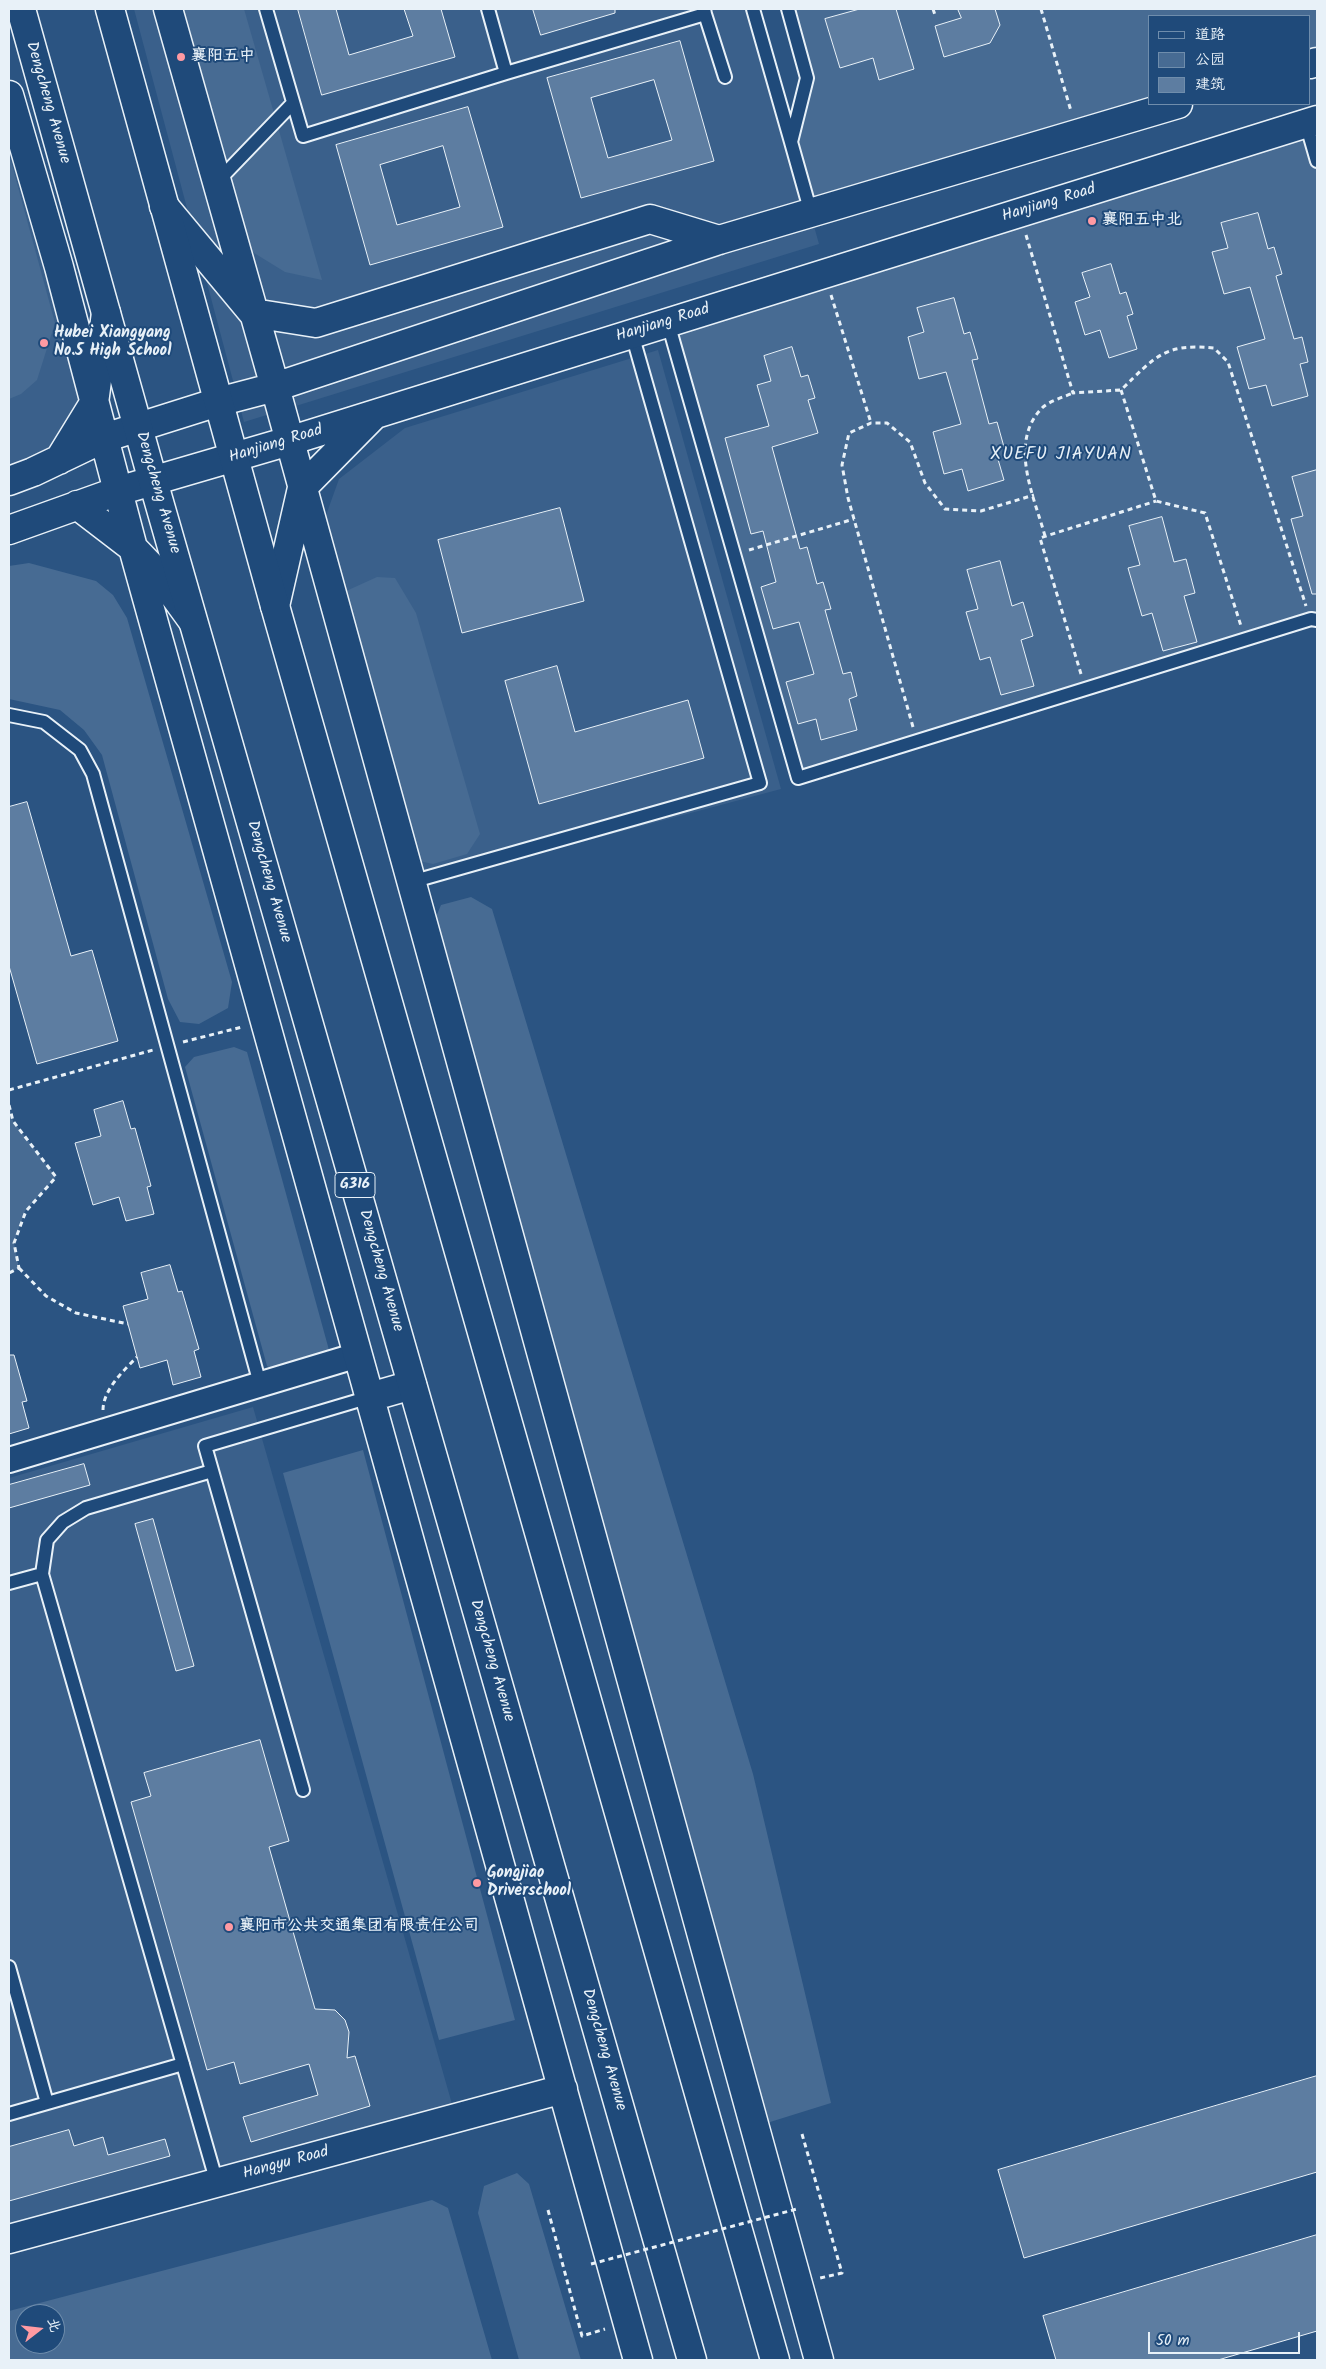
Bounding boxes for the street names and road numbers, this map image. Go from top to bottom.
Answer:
street label: Dengcheng Avenue [20,40,74,166]
street label: Hanjiang Road [1000,181,1098,227]
street label: Hanjiang Road [614,301,712,347]
street label: Hanjiang Road [227,422,325,468]
street label: Dengcheng Avenue [130,430,184,556]
street label: Dengcheng Avenue [241,819,295,945]
road number: G316 [335,1172,375,1198]
street label: Dengcheng Avenue [353,1208,407,1334]
street label: Dengcheng Avenue [464,1598,518,1724]
street label: Dengcheng Avenue [576,1987,630,2113]
street label: Hangyu Road [241,2143,331,2185]

